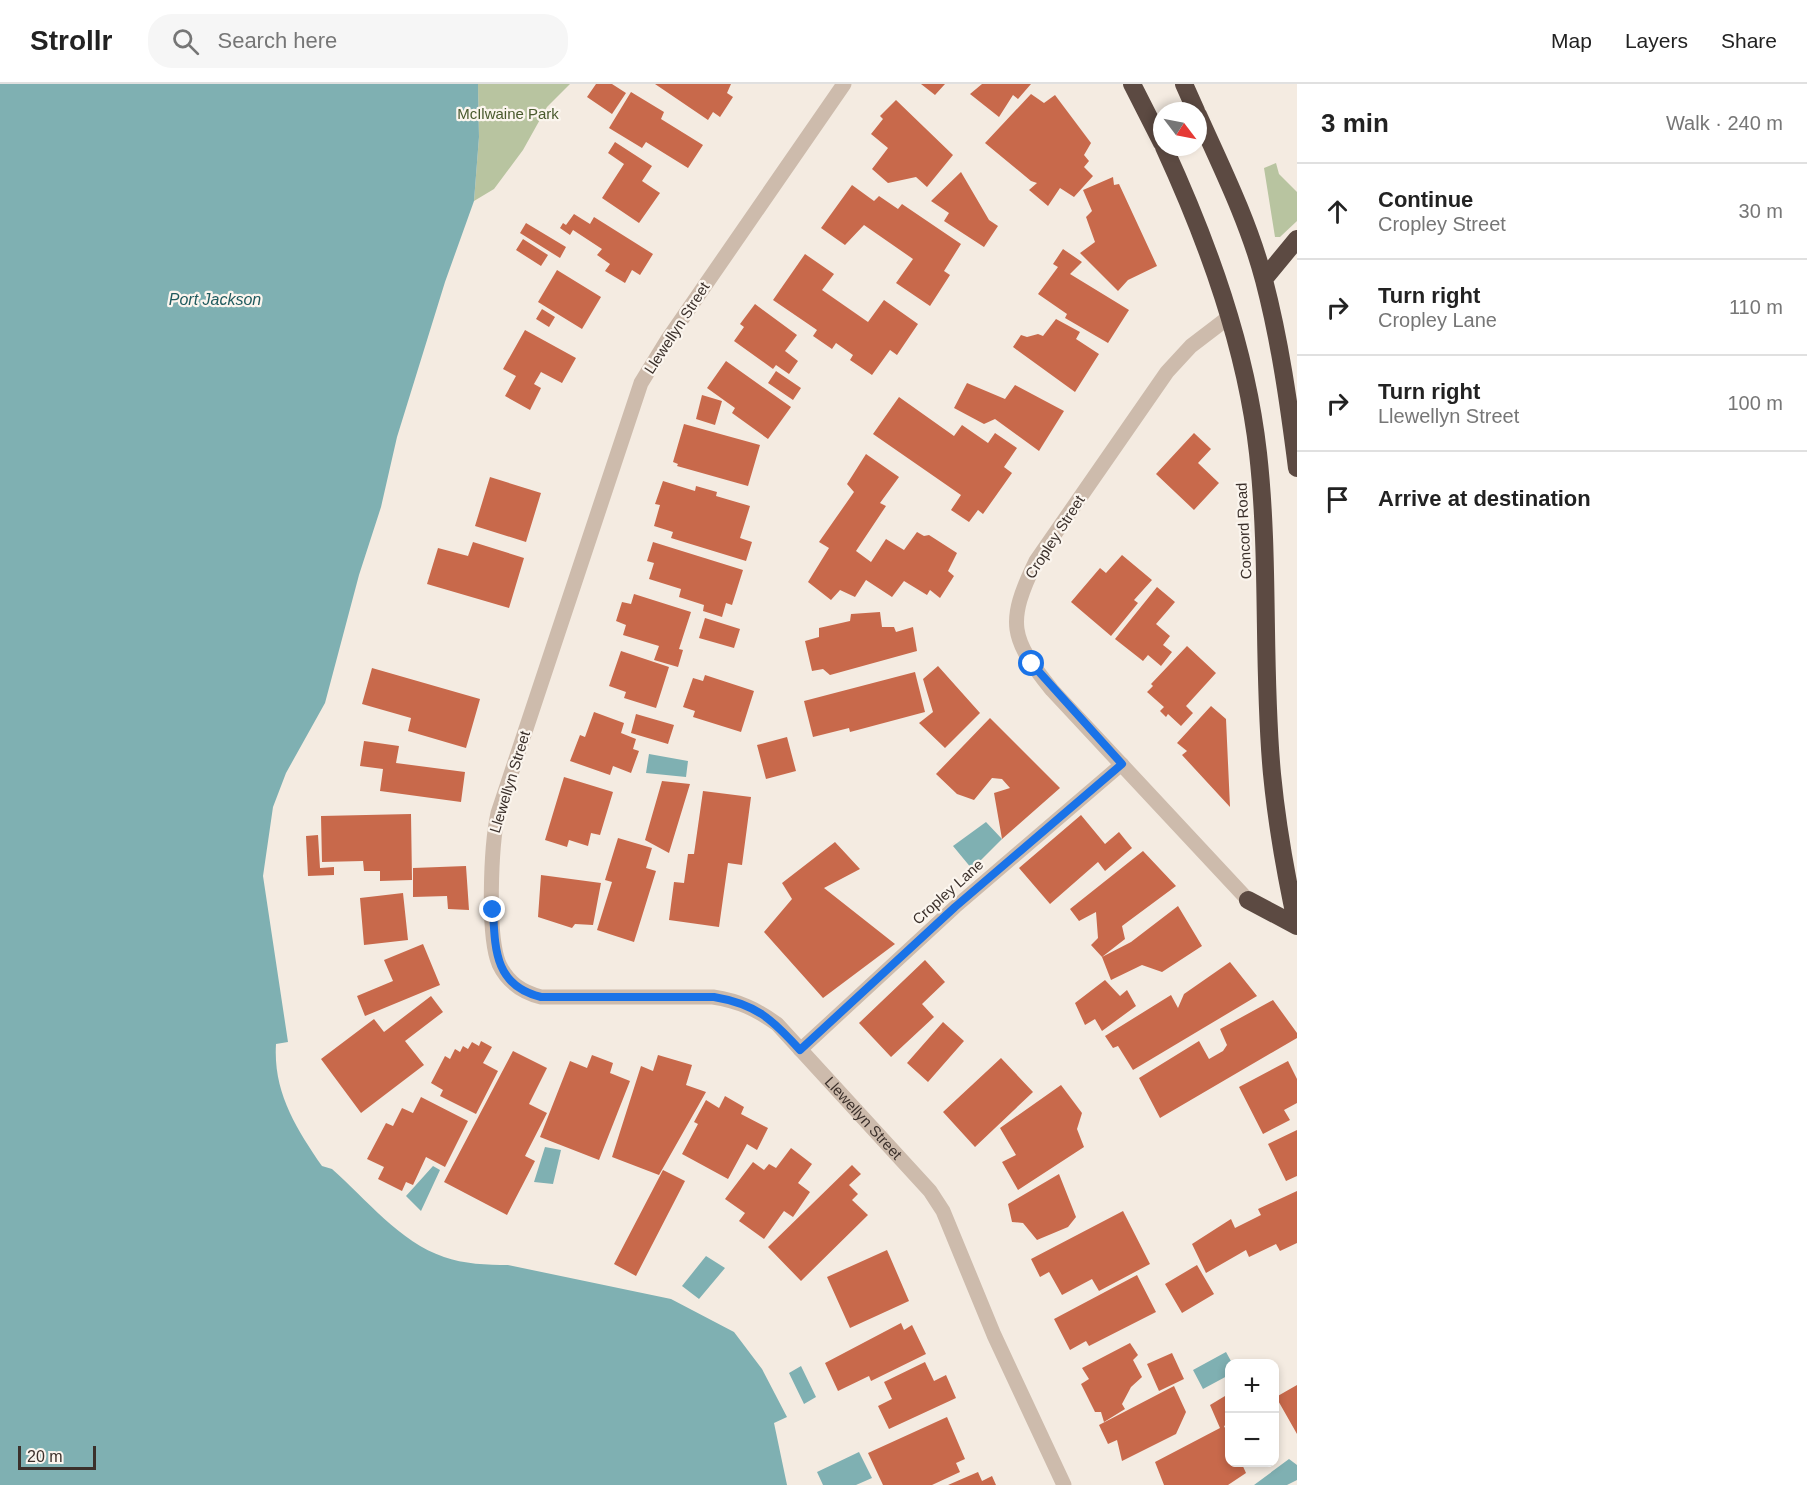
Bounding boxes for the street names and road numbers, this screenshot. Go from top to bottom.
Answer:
street label: Llewellyn Street [641,278,713,377]
street label: Concord Road [1232,482,1255,580]
street label: Cropley Street [1021,491,1088,582]
street label: Llewellyn Street [486,728,533,835]
street label: Cropley Lane [909,855,987,928]
street label: Llewellyn Street [822,1073,906,1163]

